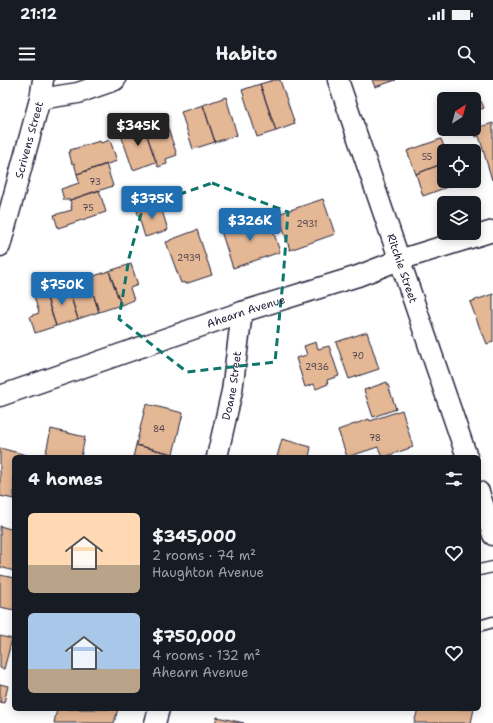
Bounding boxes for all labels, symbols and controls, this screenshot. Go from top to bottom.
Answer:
text: 21:12 [20,4,57,24]
text: Habito [215,42,278,66]
icon: menu [16,43,38,65]
icon: search [455,43,477,65]
north arrow [437,92,481,136]
map controls [437,92,481,240]
street label: Scrivens Street [12,100,47,180]
pin: $345K [110,113,166,147]
text: $345K [116,117,160,134]
button: locate [437,144,481,188]
house number: 55 [422,151,432,163]
house number: 73 [89,176,101,188]
pin: $375K [124,186,180,220]
text: $375K [130,190,174,207]
button: layers [437,196,481,240]
house number: 75 [82,202,94,214]
pin: $326K [222,208,278,242]
text: $326K [228,212,272,229]
house number: 2931 [296,218,318,230]
street label: Ritchie Street [383,232,421,305]
house number: 2939 [177,252,201,264]
pin: $750K [34,272,90,306]
text: $750K [40,276,84,293]
street label: Ahearn Avenue [205,292,287,332]
street label: Doane Street [219,350,245,422]
house number: 70 [352,350,364,362]
house number: 2936 [305,361,329,373]
house number: 84 [153,423,165,435]
house number: 78 [369,432,381,444]
text: 4 homes [28,468,103,490]
icon: filters [443,468,465,490]
text: $345,000 [152,525,236,547]
icon: home [60,529,108,577]
icon: heart [443,542,465,564]
text: 2 rooms · 74 m² [152,547,256,564]
text: Haughton Avenue [152,564,264,581]
text: $750,000 [152,625,236,647]
icon: home [60,629,108,677]
icon: heart [443,642,465,664]
text: 4 rooms · 132 m² [152,647,261,664]
text: Ahearn Avenue [152,664,248,681]

